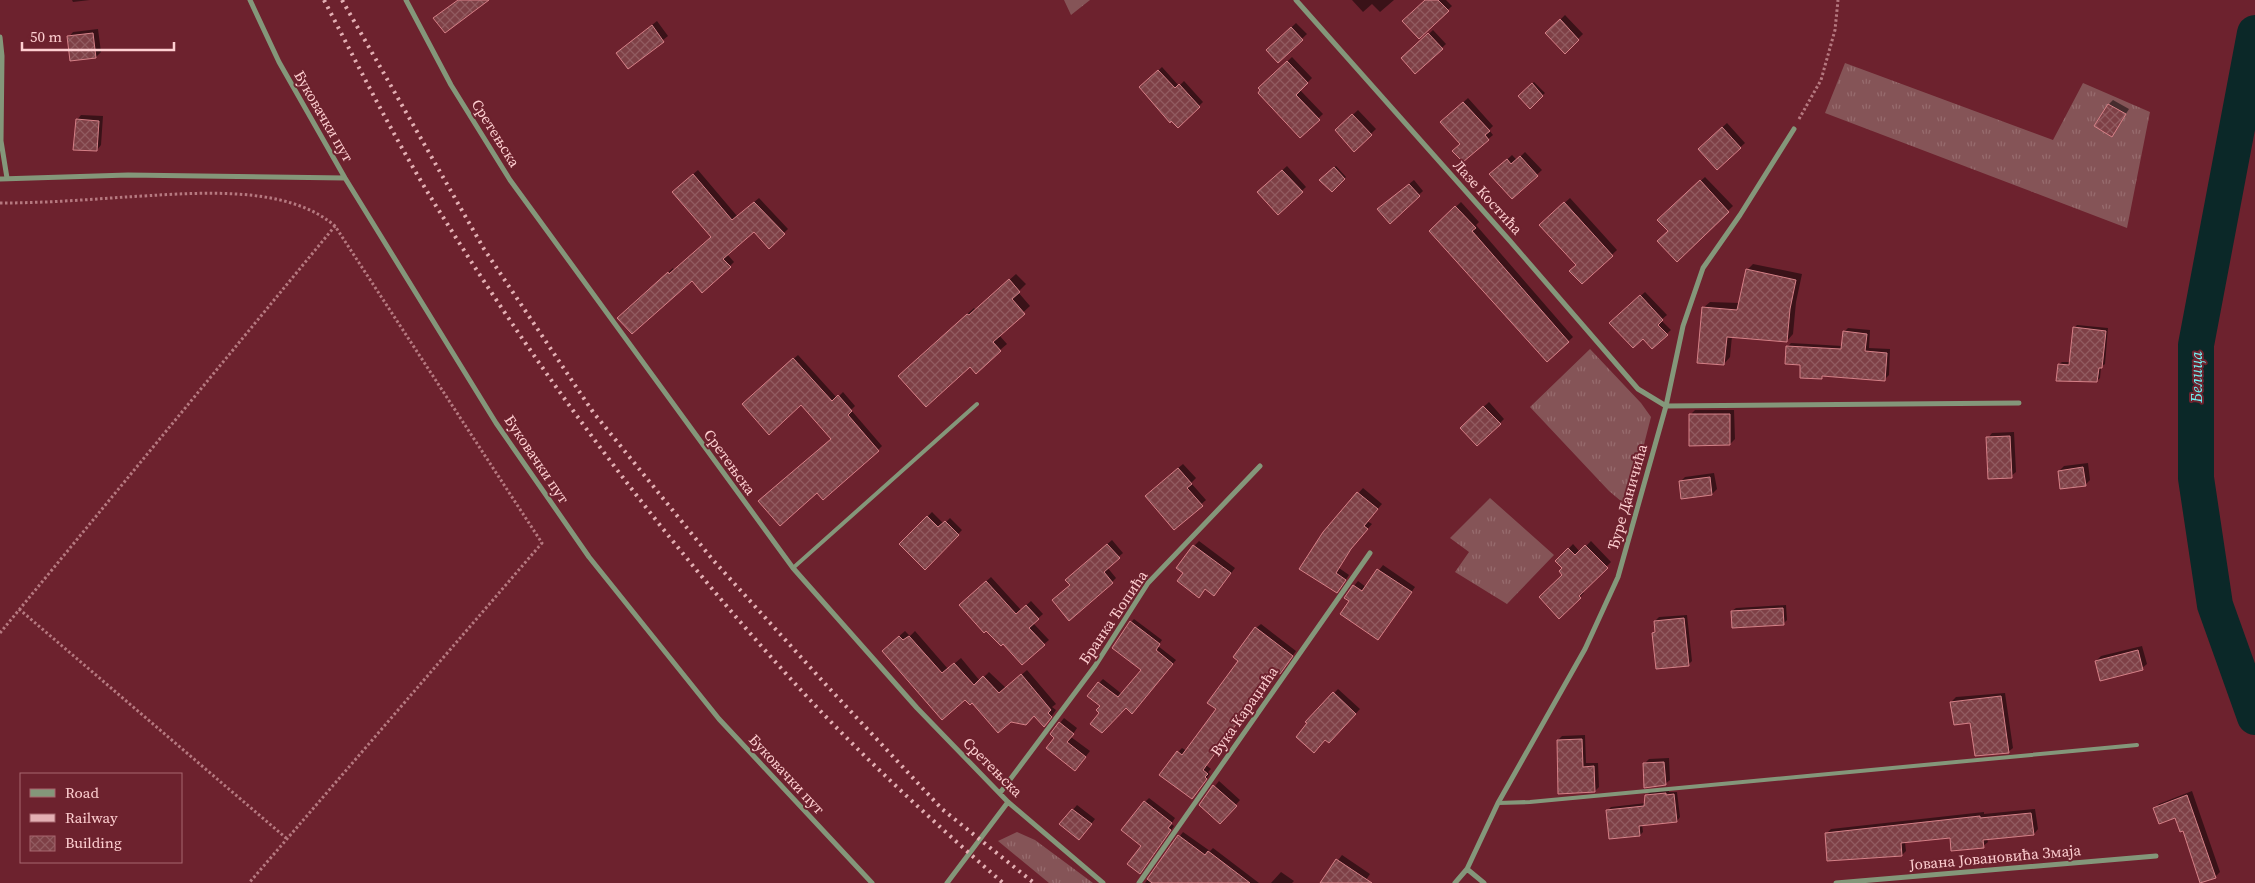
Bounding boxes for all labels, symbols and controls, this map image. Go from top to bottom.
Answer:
scale bar [22,20,175,52]
text: 50 m [30,26,62,47]
street label: Буковачки пут [289,66,359,166]
street label: Сретењска [467,95,525,171]
street label: Лазе Костића [1449,155,1528,239]
water label: Белица [2185,351,2207,404]
street label: Буковачки пут [500,411,574,507]
street label: Сретењска [699,425,761,499]
street label: Ђуре Даничића [1602,441,1652,552]
street label: Бранка Ћопића [1074,566,1152,668]
street label: Вука Караџића [1205,661,1283,760]
street label: Буковачки пут [744,729,830,819]
street label: Сретењска [958,732,1028,802]
legend [20,773,182,863]
text: Road [65,782,99,803]
text: Railway [65,807,118,828]
text: Building [65,832,122,853]
street label: Јована Јовановића Змаја [1907,839,2082,875]

